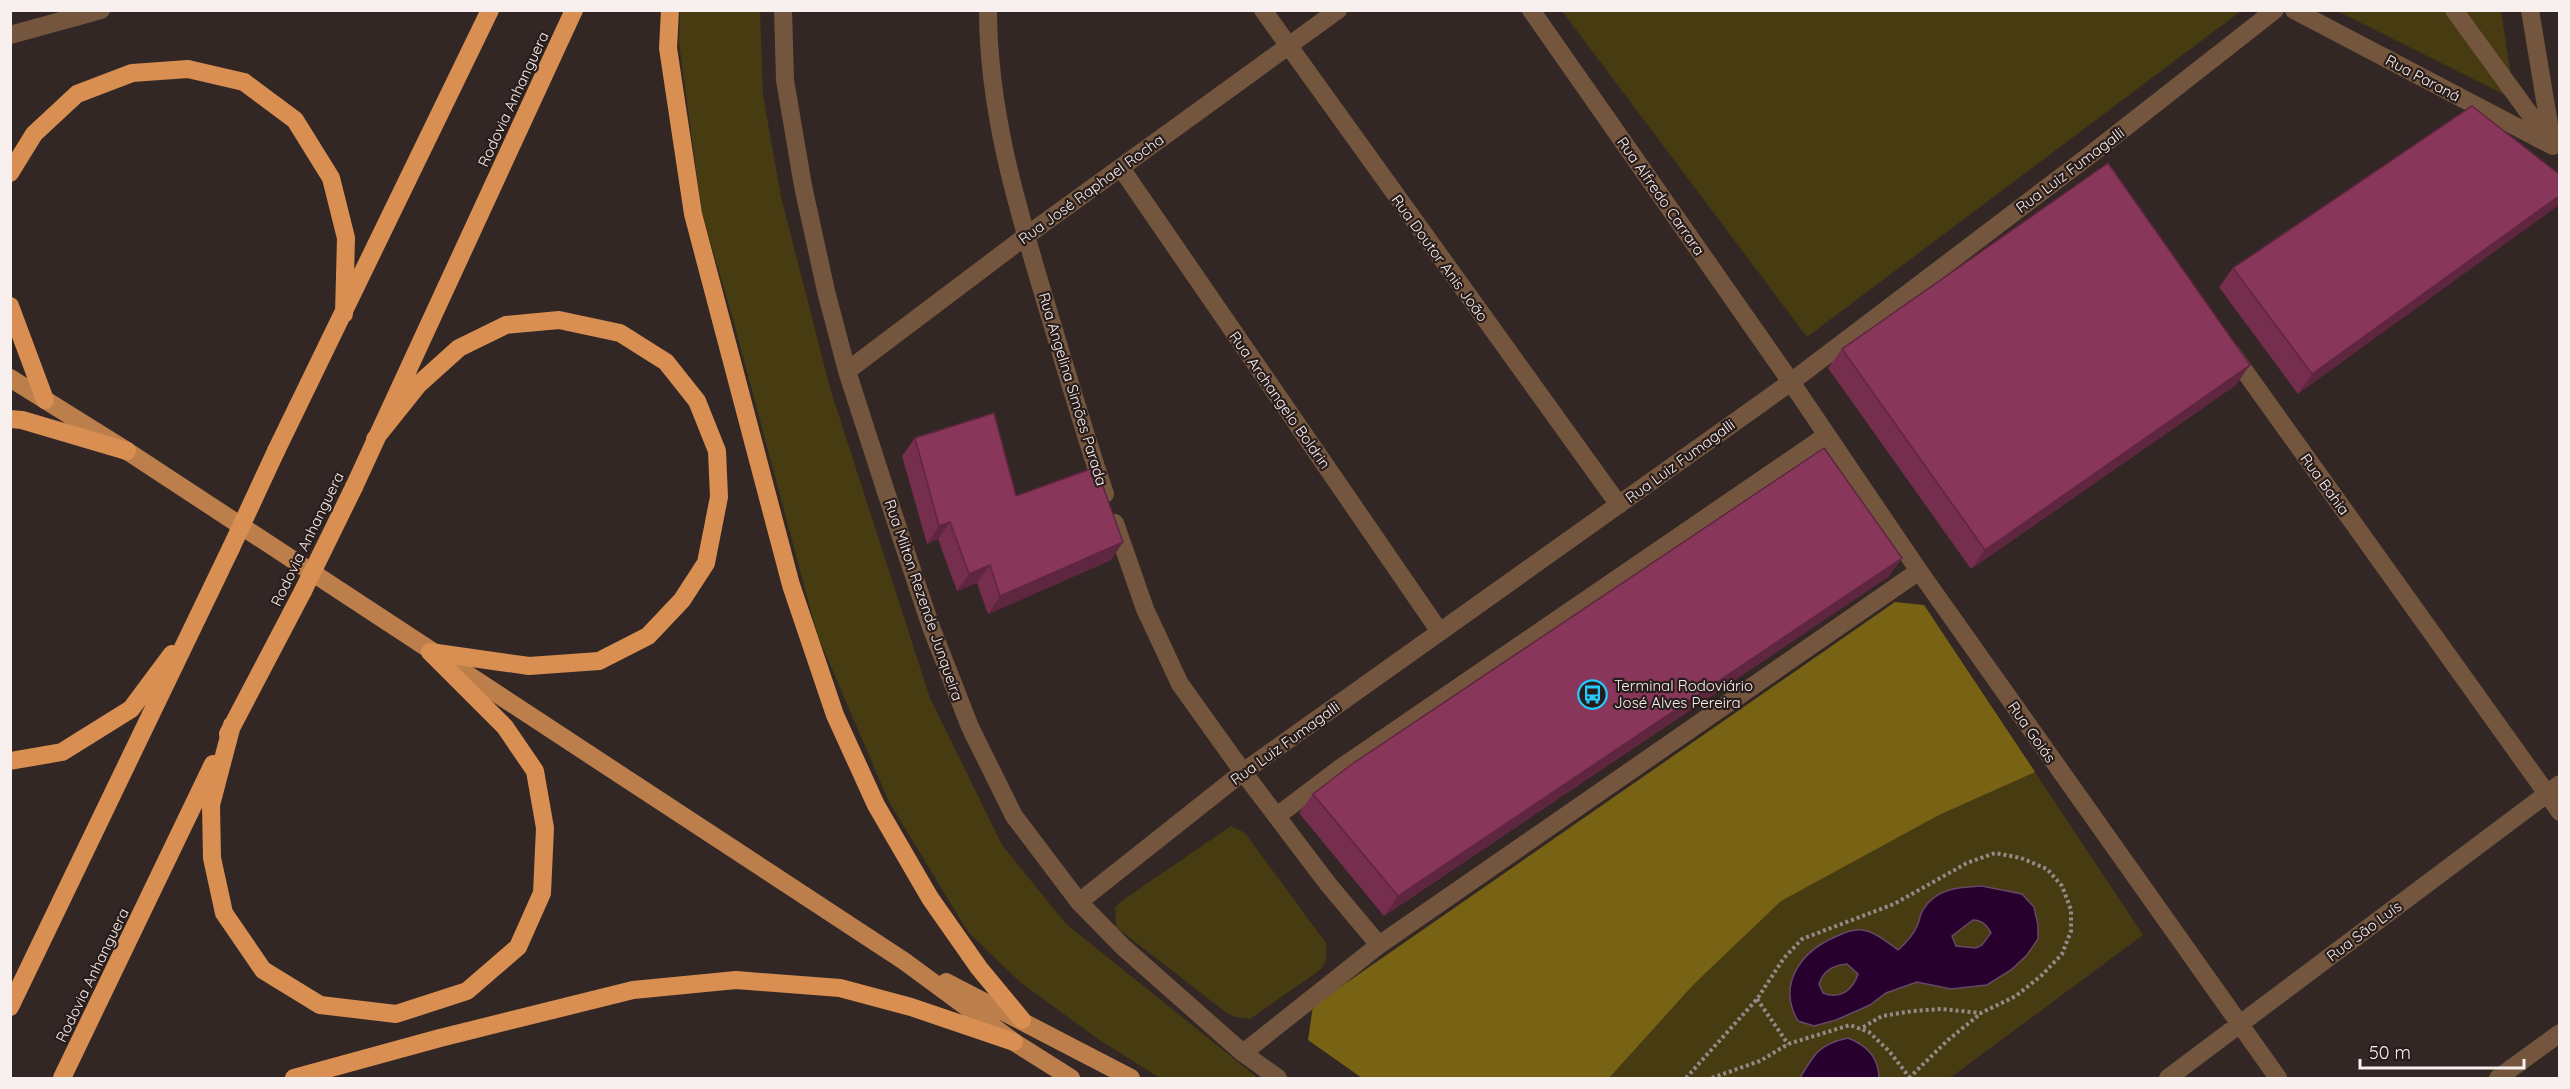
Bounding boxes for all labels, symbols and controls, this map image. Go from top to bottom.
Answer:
street label: Rodovia Anhanguera [473,28,553,170]
street label: Rua Paraná [2382,50,2464,106]
street label: Rua Luiz Fumagalli [2012,123,2128,217]
street label: Rua José Raphael Rocha [1015,130,1167,248]
street label: Rua Alfredo Carrara [1613,133,1709,259]
street label: Rua Doutor Anis João [1387,191,1493,325]
street label: Rua Angelina Simões Parada [1035,290,1111,488]
street label: Rua Archangelo Boldrin [1225,328,1335,472]
street label: Rua Luiz Fumagalli [1622,415,1738,507]
street label: Rua Bahia [2296,450,2354,518]
street label: Rodovia Anhanguera [266,469,348,609]
street label: Rua Milton Rezende Junqueira [881,497,967,703]
place label: Terminal Rodoviário José Alves Pereira [1614,676,1753,712]
bus stop icon: Terminal Rodoviário José Alves Pereira [1577,678,1609,710]
street label: Rua Luiz Fumagalli [1227,697,1343,789]
street label: Rua Goiás [2004,698,2060,766]
street label: Rua São Luís [2323,897,2405,965]
street label: Rodovia Anhanguera [51,905,133,1045]
scale bar [2360,1032,2524,1070]
text: 50 m [2369,1041,2411,1064]

